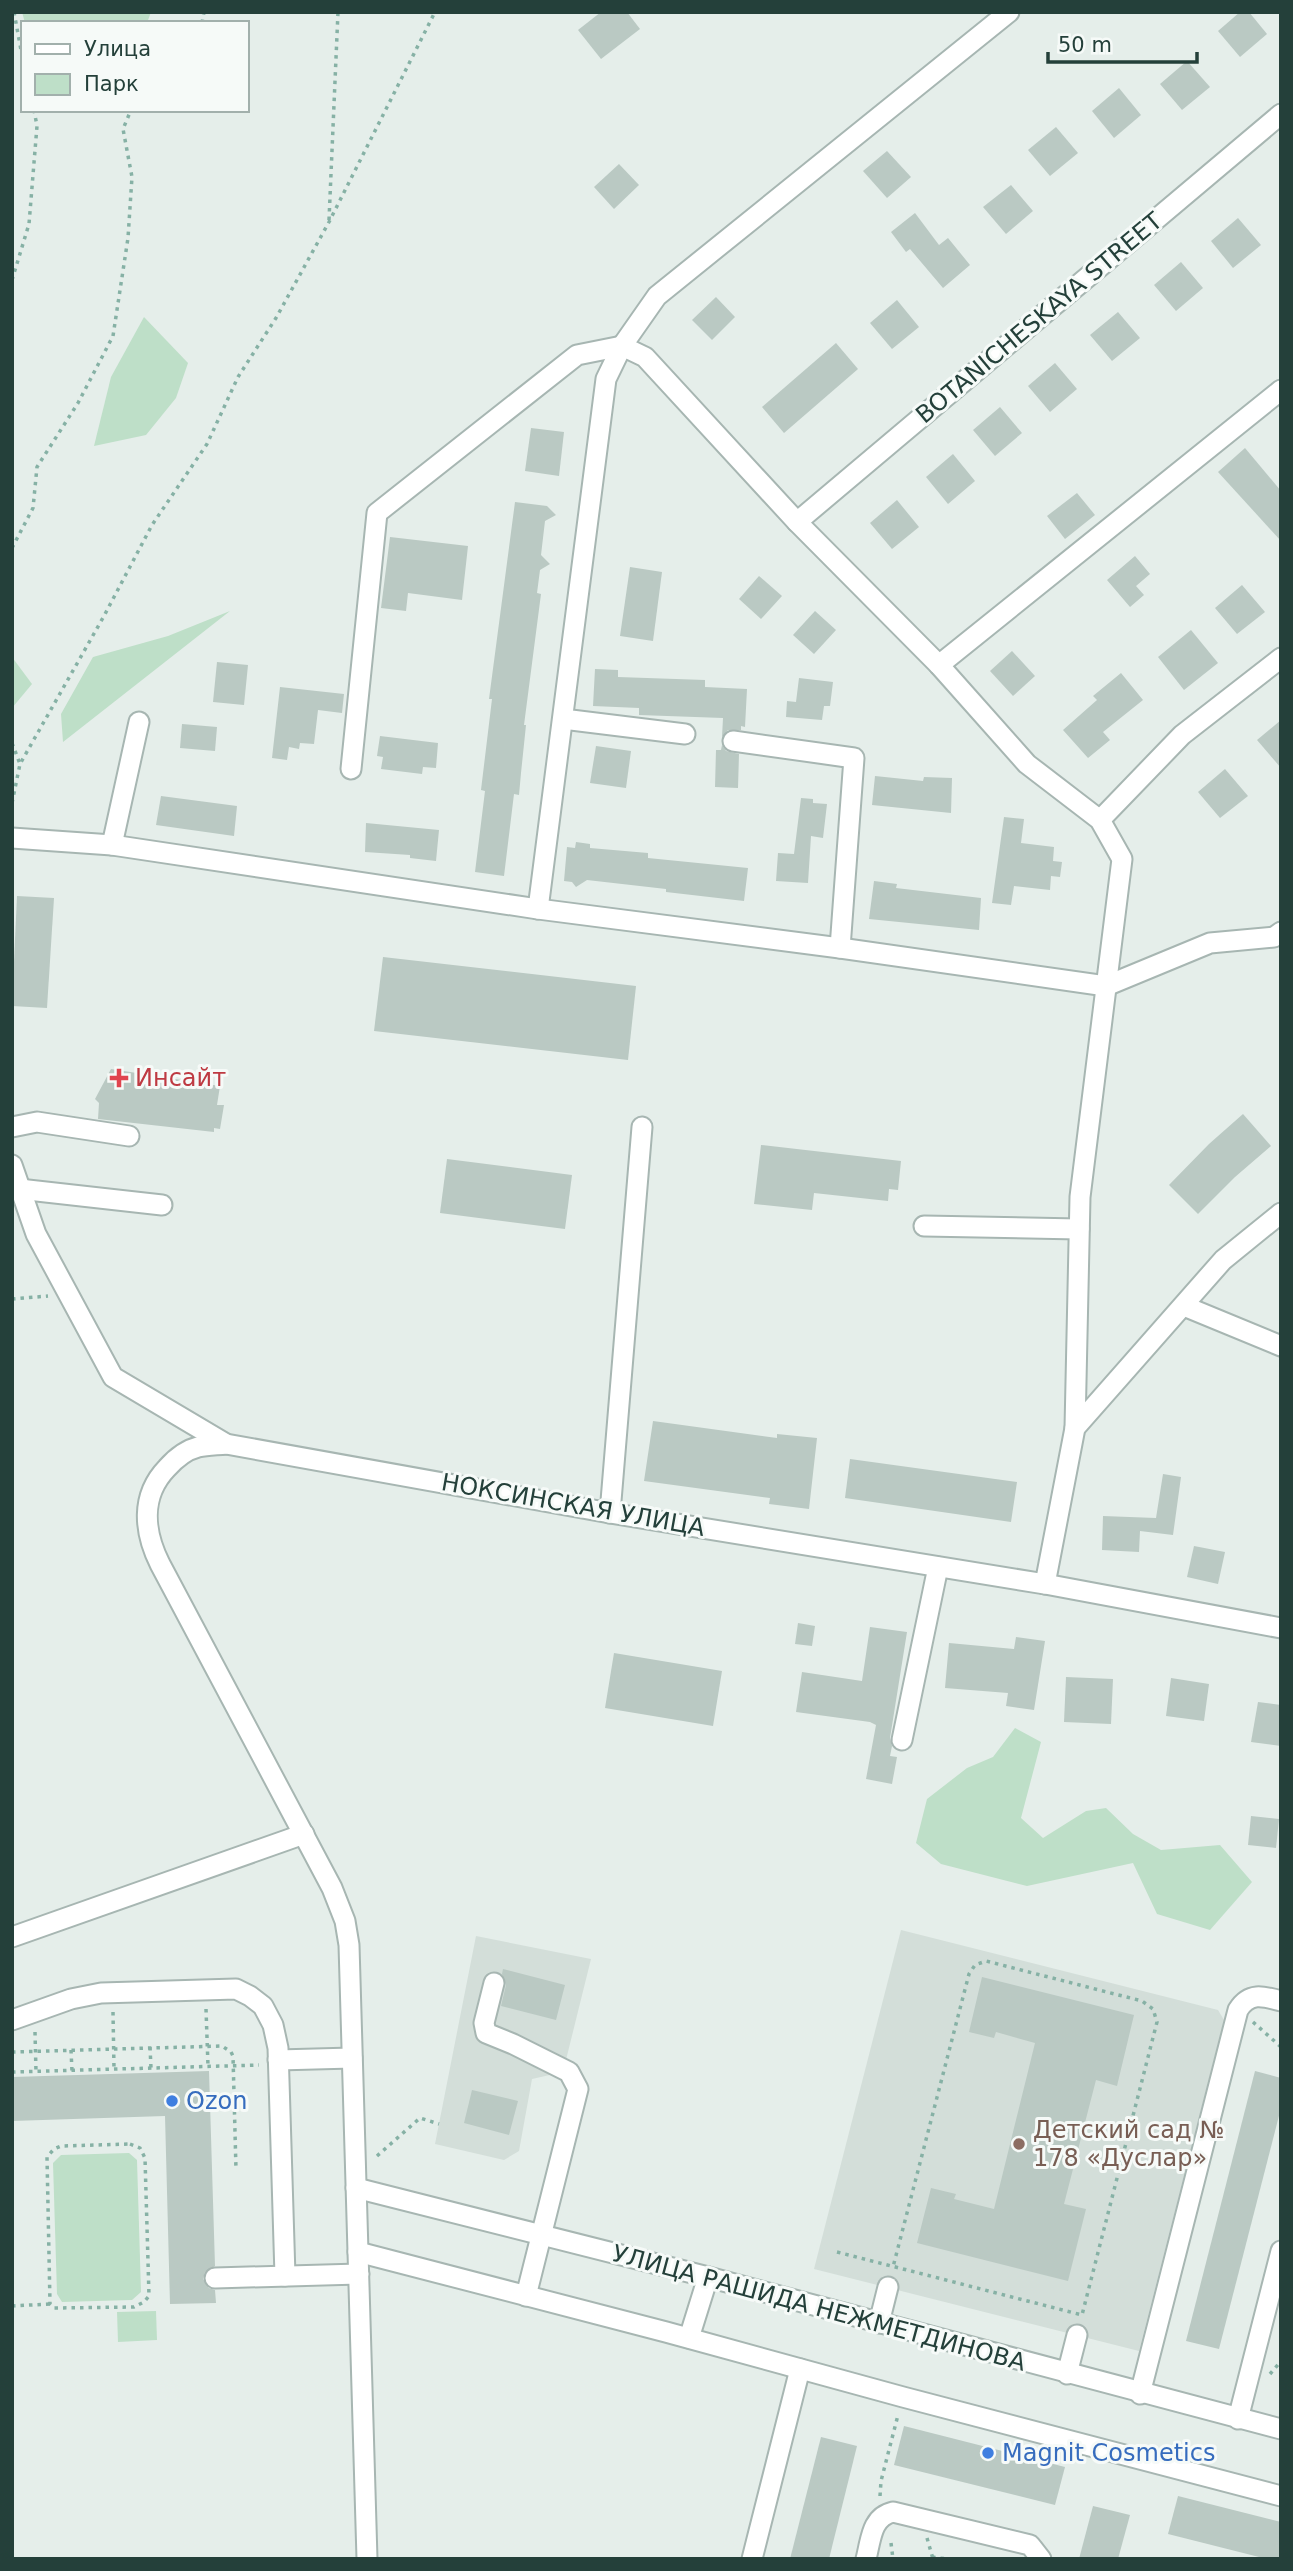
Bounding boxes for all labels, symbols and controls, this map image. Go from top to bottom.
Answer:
legend [21,21,248,112]
scale bar [1048,21,1197,65]
text: 50 m [1058,33,1112,57]
text: Улица [84,37,151,61]
text: Парк [84,72,139,96]
street label: BOTANICHESKAYA STREET [910,207,1168,429]
place label: Инсайт [135,1064,226,1092]
marker: Инсайт [109,1068,129,1088]
street label: НОКСИНСКАЯ УЛИЦА [439,1468,707,1542]
place label: Ozon [186,2087,247,2115]
marker: Ozon [164,2093,180,2109]
place label: Детский сад № 178 «Дуслар» [1033,2116,1224,2172]
marker: Детский сад № 178 «Дуслар» [1011,2136,1027,2152]
street label: УЛИЦА РАШИДА НЕЖМЕТДИНОВА [609,2239,1029,2377]
place label: Magnit Cosmetics [1002,2439,1215,2467]
marker: Magnit Cosmetics [980,2445,996,2461]

